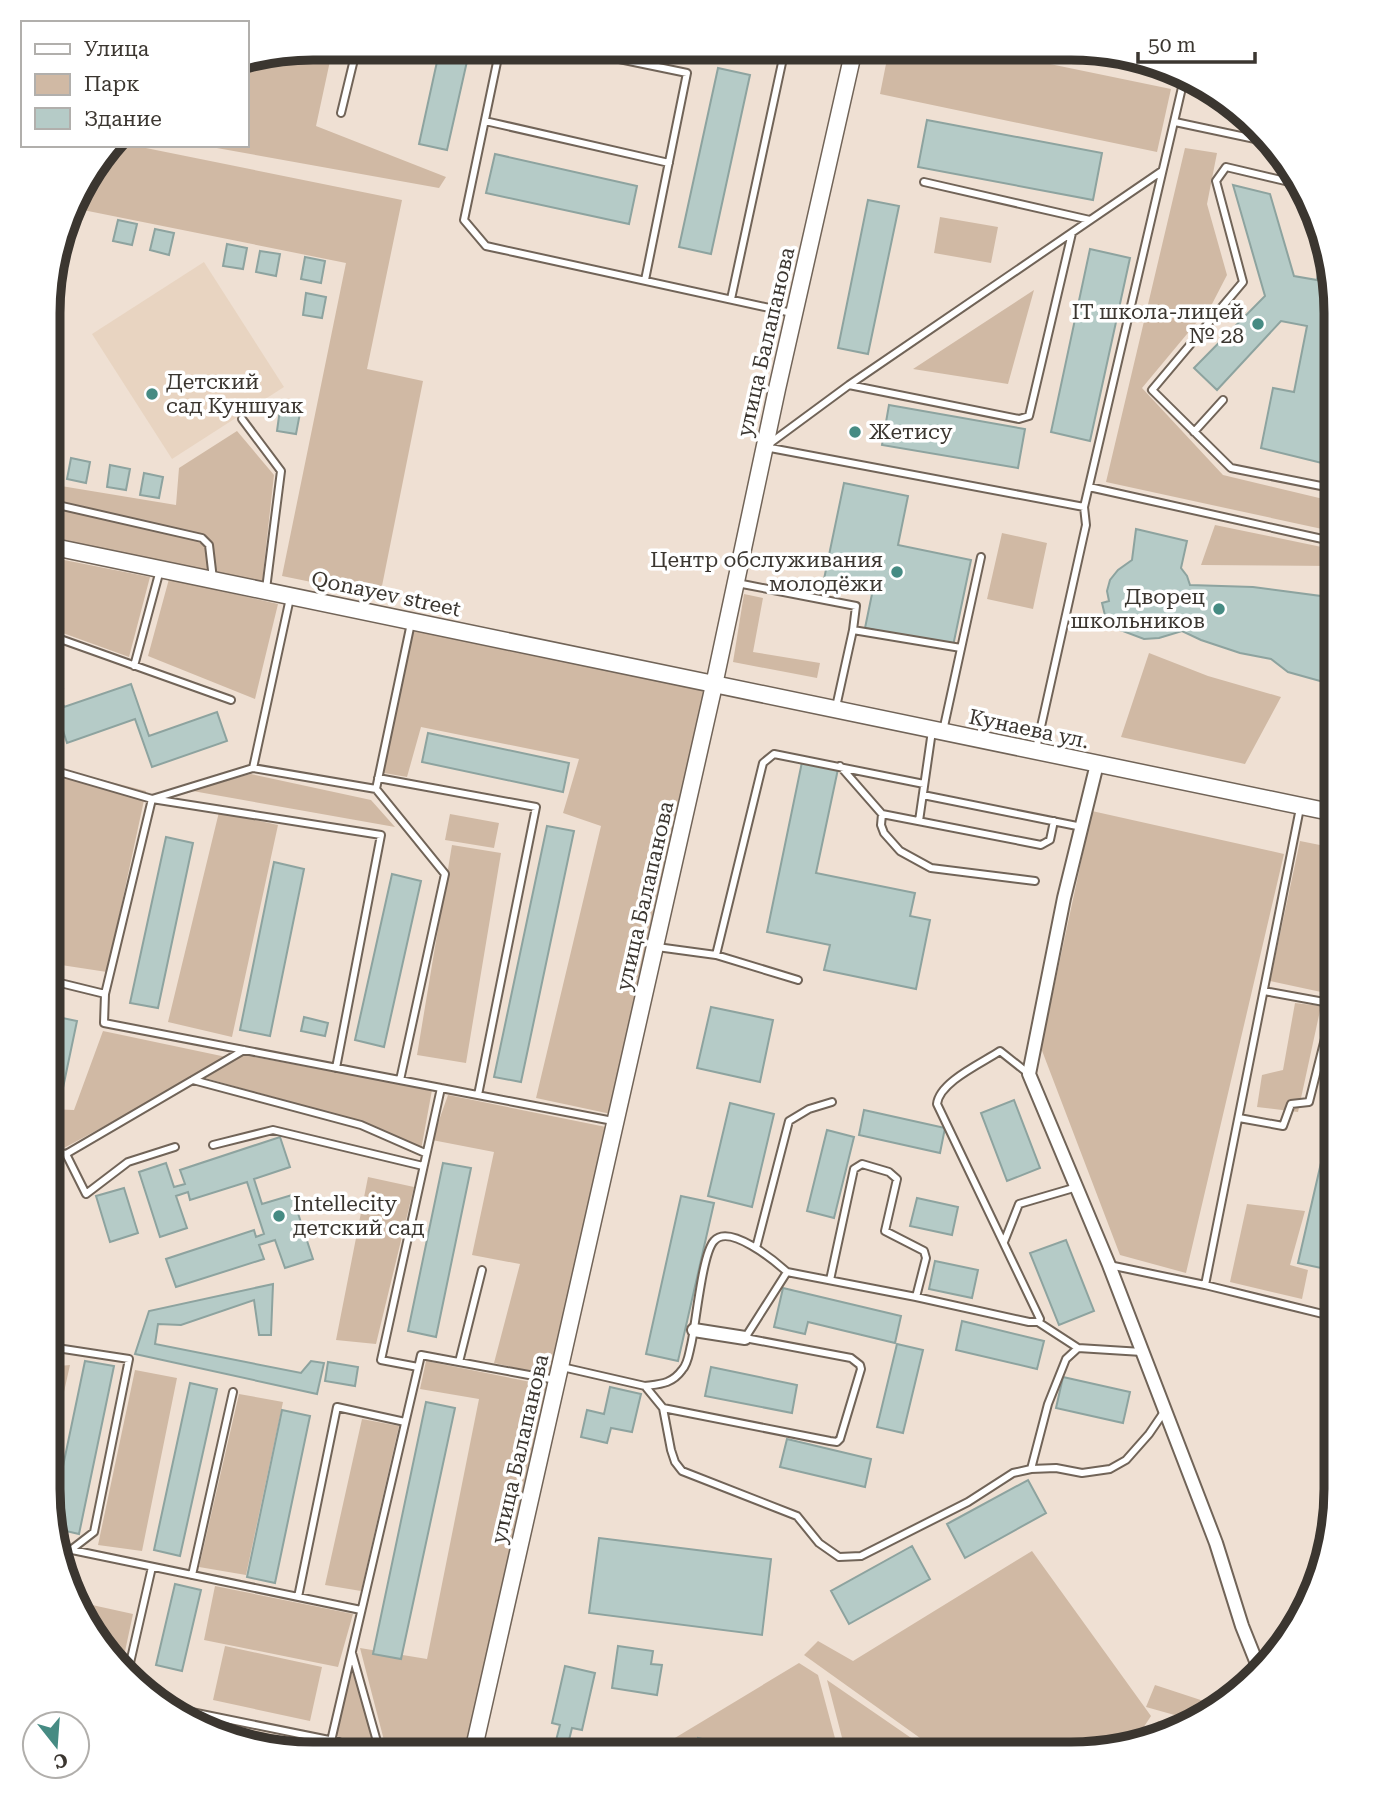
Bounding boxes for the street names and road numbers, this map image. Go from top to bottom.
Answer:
street label: улица Балапанова [732,244,800,439]
street label: Qonayev street [309,566,463,622]
street label: Кунаева ул. [967,705,1091,753]
street label: улица Балапанова [611,798,679,993]
street label: улица Балапанова [486,1351,554,1546]

